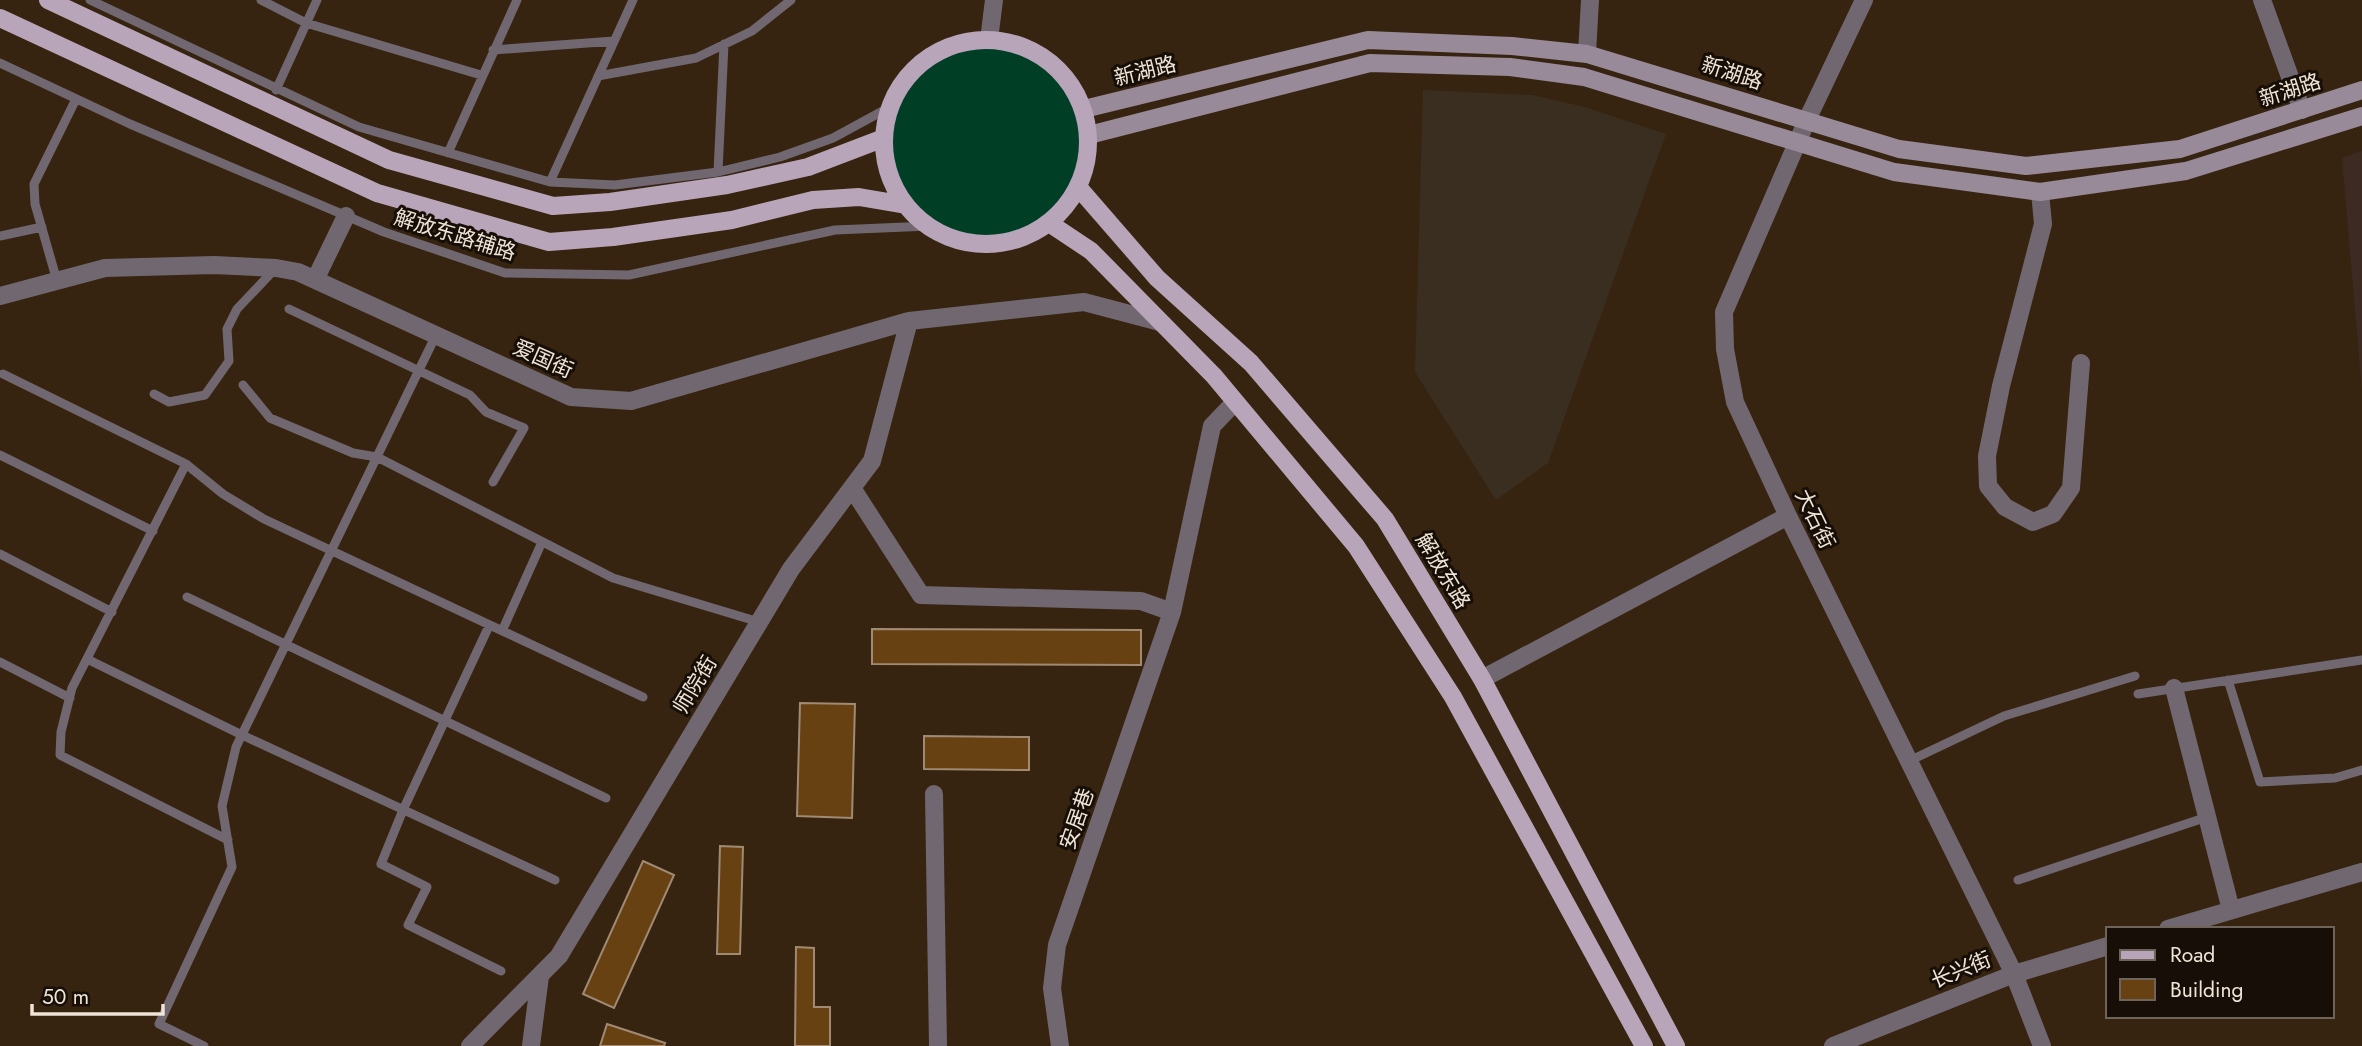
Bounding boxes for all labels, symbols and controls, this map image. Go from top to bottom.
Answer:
street label: 新湖路 [1111,49,1179,93]
street label: 新湖路 [1697,49,1767,97]
street label: 新湖路 [2255,66,2325,114]
street label: 解放东路辅路 [390,202,520,268]
street label: 爱国街 [508,332,578,386]
street label: 大石街 [1788,484,1842,554]
street label: 解放东路 [1409,527,1477,615]
street label: 师院街 [666,650,724,720]
street label: 安居巷 [1053,784,1101,854]
legend [2106,927,2334,1018]
text: Road [2170,940,2215,970]
street label: 长兴街 [1926,944,1996,996]
scale bar [32,972,163,1016]
text: Building [2170,975,2243,1005]
text: 50 m [42,982,89,1012]

